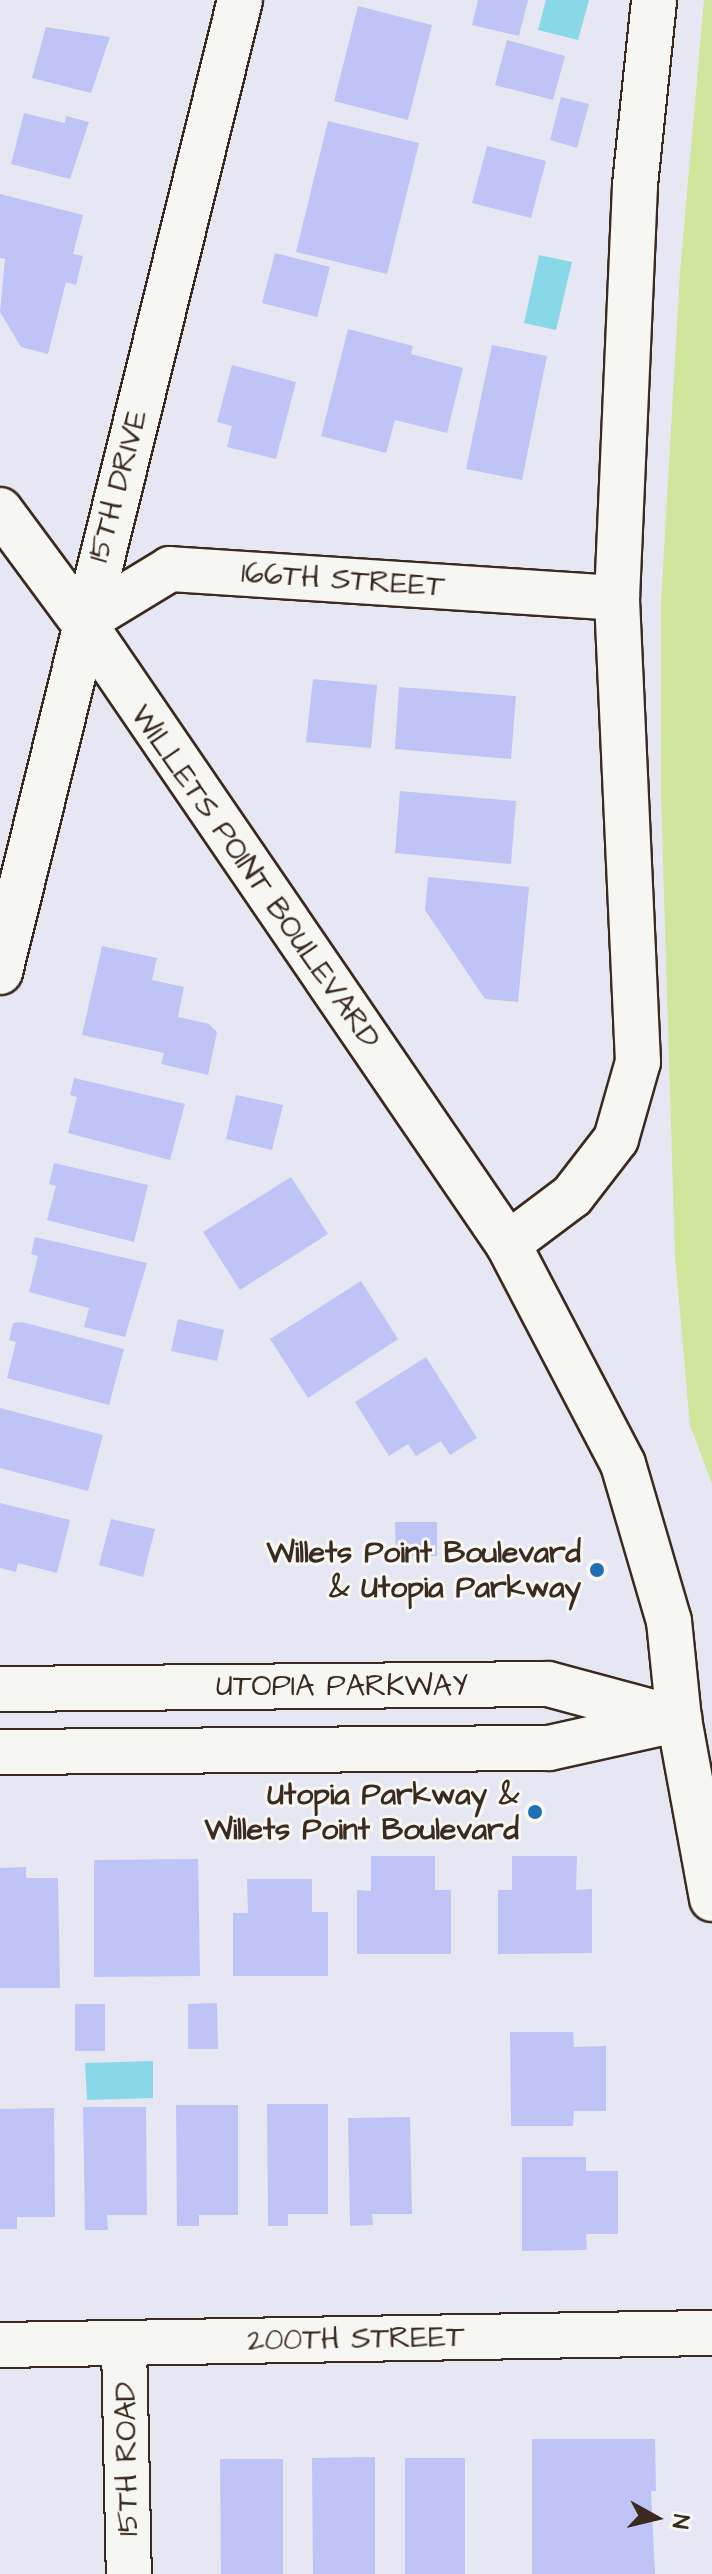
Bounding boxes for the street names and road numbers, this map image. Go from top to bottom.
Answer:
street label: 15TH DRIVE [80,406,156,566]
street label: 166TH STREET [240,555,446,605]
street label: WILLETS POINT BOULEVARD [122,698,388,1056]
street label: UTOPIA PARKWAY [216,1668,468,1704]
street label: 200TH STREET [247,2319,465,2359]
street label: 15TH ROAD [108,2382,146,2536]

